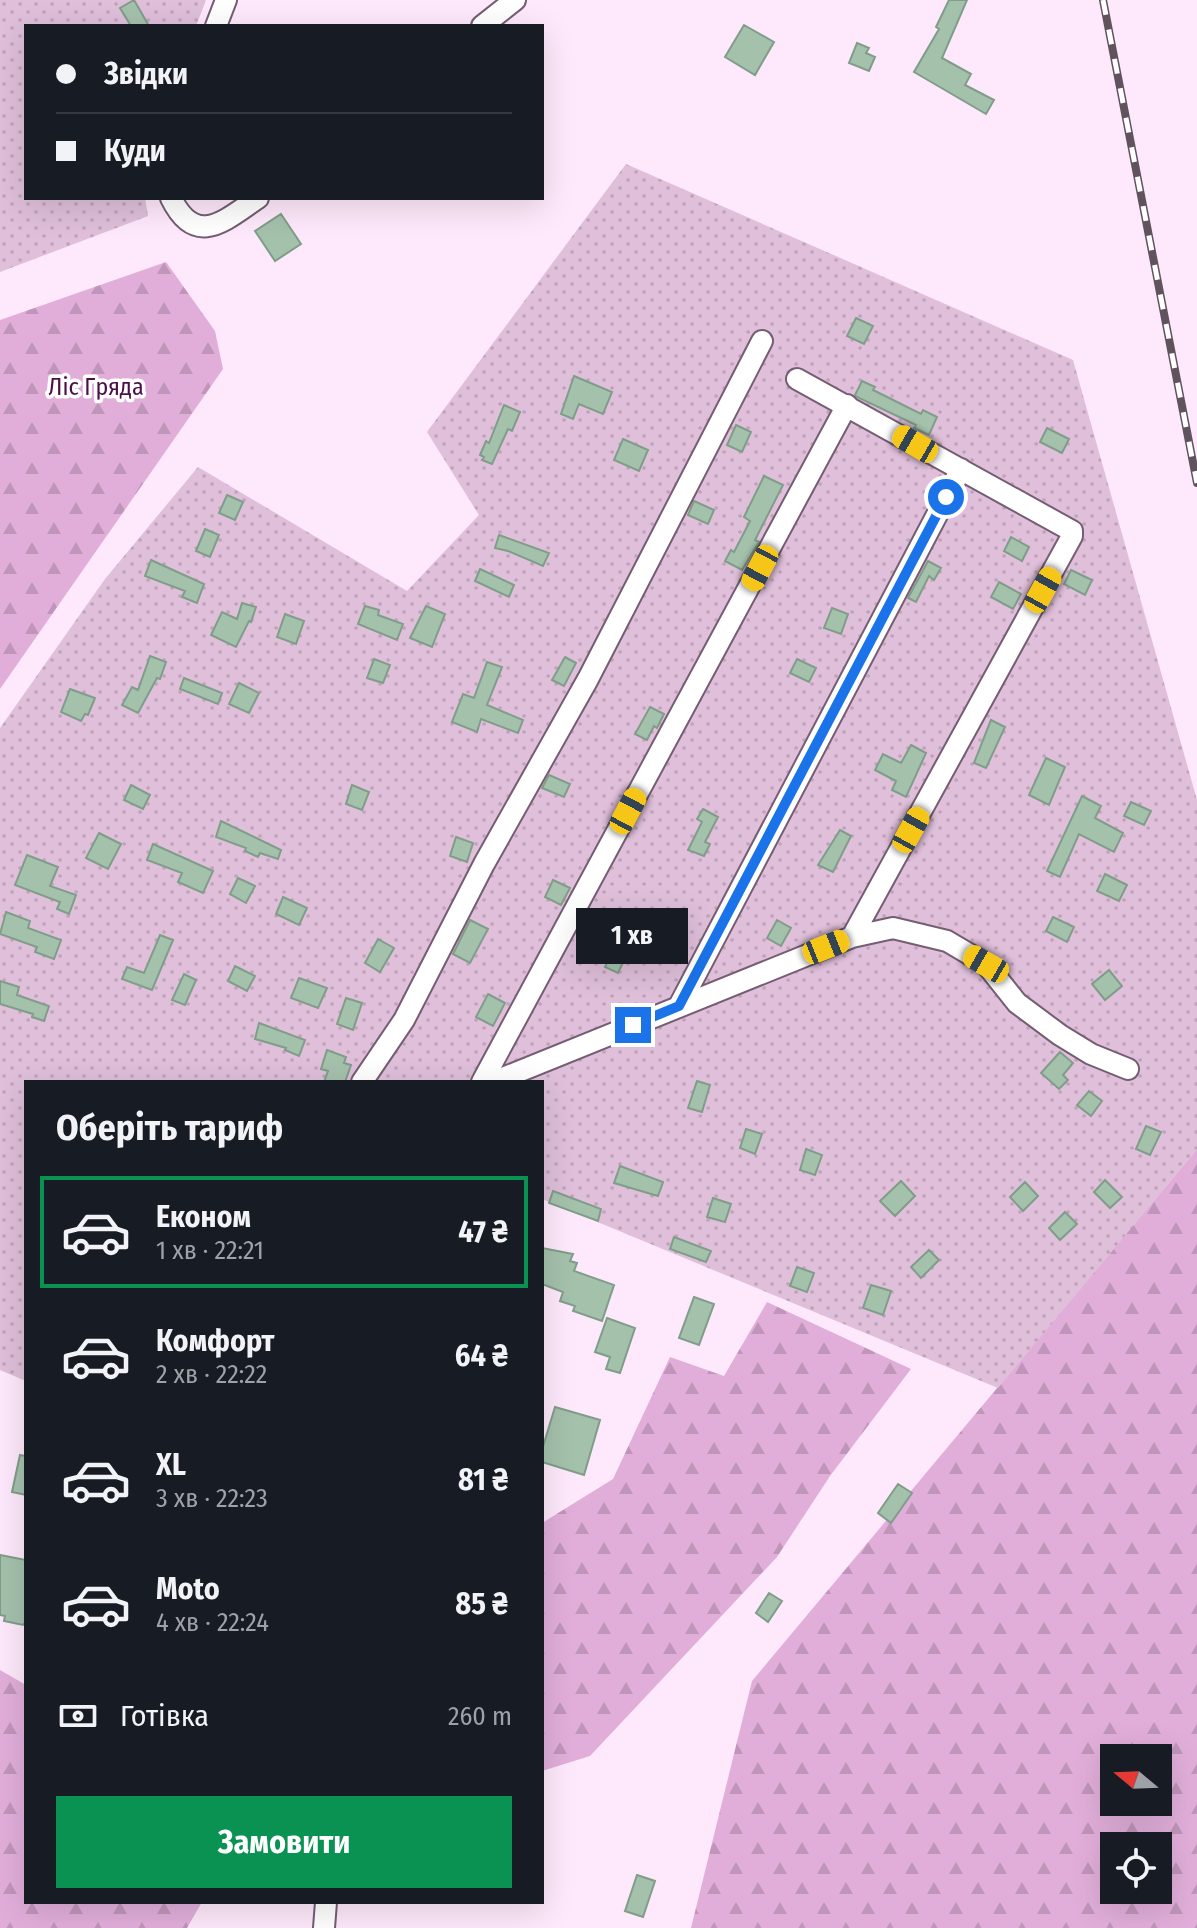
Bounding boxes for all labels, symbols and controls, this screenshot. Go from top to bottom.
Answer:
text: Звідки [104,56,188,92]
text: Куди [104,133,166,169]
park label: Ліс Гряда [48,373,144,401]
car [888,422,942,466]
route start [928,479,964,515]
car [738,541,782,595]
car [1021,563,1065,617]
car [606,784,650,838]
car [889,803,933,857]
callout: 1 хв [577,909,689,965]
text: 1 хв [611,920,653,951]
car [799,927,853,967]
car [959,942,1013,986]
route end [615,1007,651,1043]
text: Оберіть тариф [56,1106,283,1150]
icon: car [60,1196,132,1268]
text: Економ [156,1199,251,1235]
text: 47 ₴ [458,1214,508,1250]
text: 1 хв · 22:21 [156,1235,264,1266]
icon: car [60,1320,132,1392]
text: Комфорт [156,1323,274,1359]
text: 64 ₴ [455,1338,508,1374]
text: 2 хв · 22:22 [156,1359,267,1390]
icon: car [60,1444,132,1516]
text: XL [156,1447,186,1483]
text: 81 ₴ [458,1462,508,1498]
text: 3 хв · 22:23 [156,1483,268,1514]
icon: car [60,1568,132,1640]
text: Moto [156,1571,220,1607]
text: 85 ₴ [455,1586,508,1622]
text: 4 хв · 22:24 [156,1607,269,1638]
icon: cash [56,1694,100,1738]
text: Готівка [120,1698,209,1734]
text: 260 m [448,1701,512,1732]
north arrow [1100,1744,1172,1816]
map controls [1100,1744,1172,1904]
button: Замовити [56,1796,512,1888]
button: locate [1100,1832,1172,1904]

